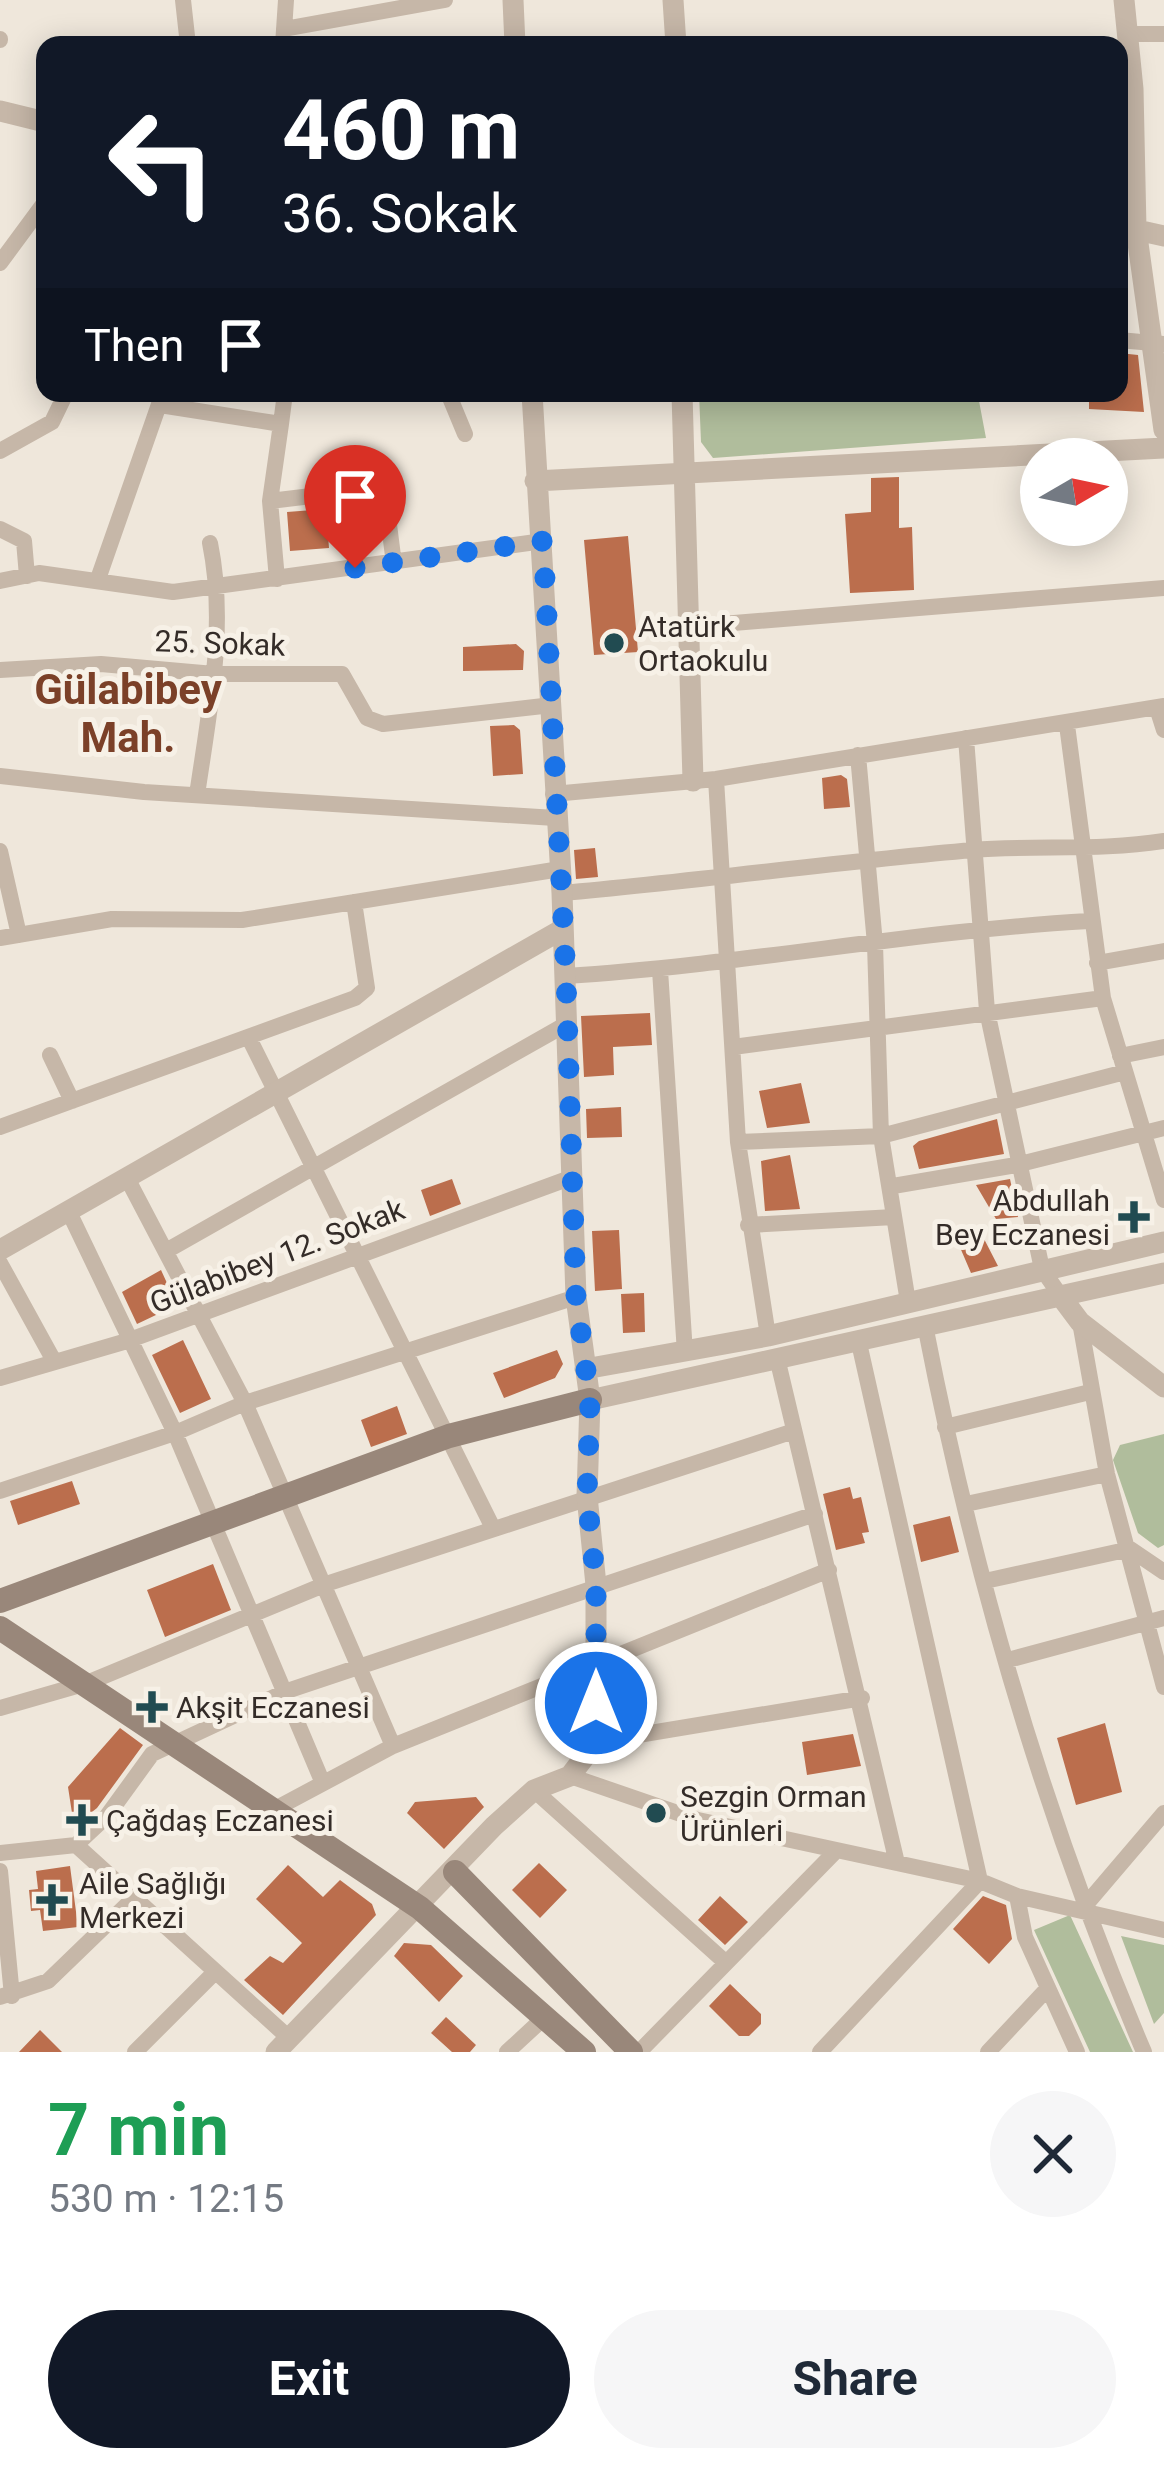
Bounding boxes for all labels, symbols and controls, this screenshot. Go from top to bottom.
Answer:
text: 460 m [282,81,520,180]
icon: left [84,84,240,240]
text: 36. Sokak [282,182,517,245]
icon: arrive [208,312,274,378]
text: Then [84,319,184,372]
north arrow [1020,438,1128,546]
map controls [1020,438,1128,546]
pin [304,445,406,568]
icon: arrive [322,463,388,529]
place label: Atatürk Ortaokulu [638,609,768,678]
street label: 25. Sokak [154,623,287,663]
marker: Atatürk Ortaokulu [601,630,627,656]
district label: Gülabibey Mah. [34,665,223,762]
place label: Abdullah Bey Eczanesi [935,1183,1110,1252]
street label: Gülabibey 12. Sokak [145,1191,410,1321]
marker: Abdullah Bey Eczanesi [1121,1204,1147,1230]
position arrow [533,1640,659,1766]
place label: Akşit Eczanesi [176,1690,370,1725]
marker: Akşit Eczanesi [139,1694,165,1720]
place label: Sezgin Orman Ürünleri [680,1779,867,1848]
marker: Sezgin Orman Ürünleri [643,1800,669,1826]
place label: Çağdaş Eczanesi [106,1803,334,1838]
marker: Çağdaş Eczanesi [69,1807,95,1833]
place label: Aile Sağlığı Merkezi [79,1866,226,1935]
marker: Aile Sağlığı Merkezi [36,1884,68,1916]
text: 7 min [48,2088,229,2173]
button: close [990,2091,1116,2217]
text: 530 m · 12:15 [48,2176,284,2222]
button: Exit [48,2310,570,2448]
button: Share [594,2310,1116,2448]

